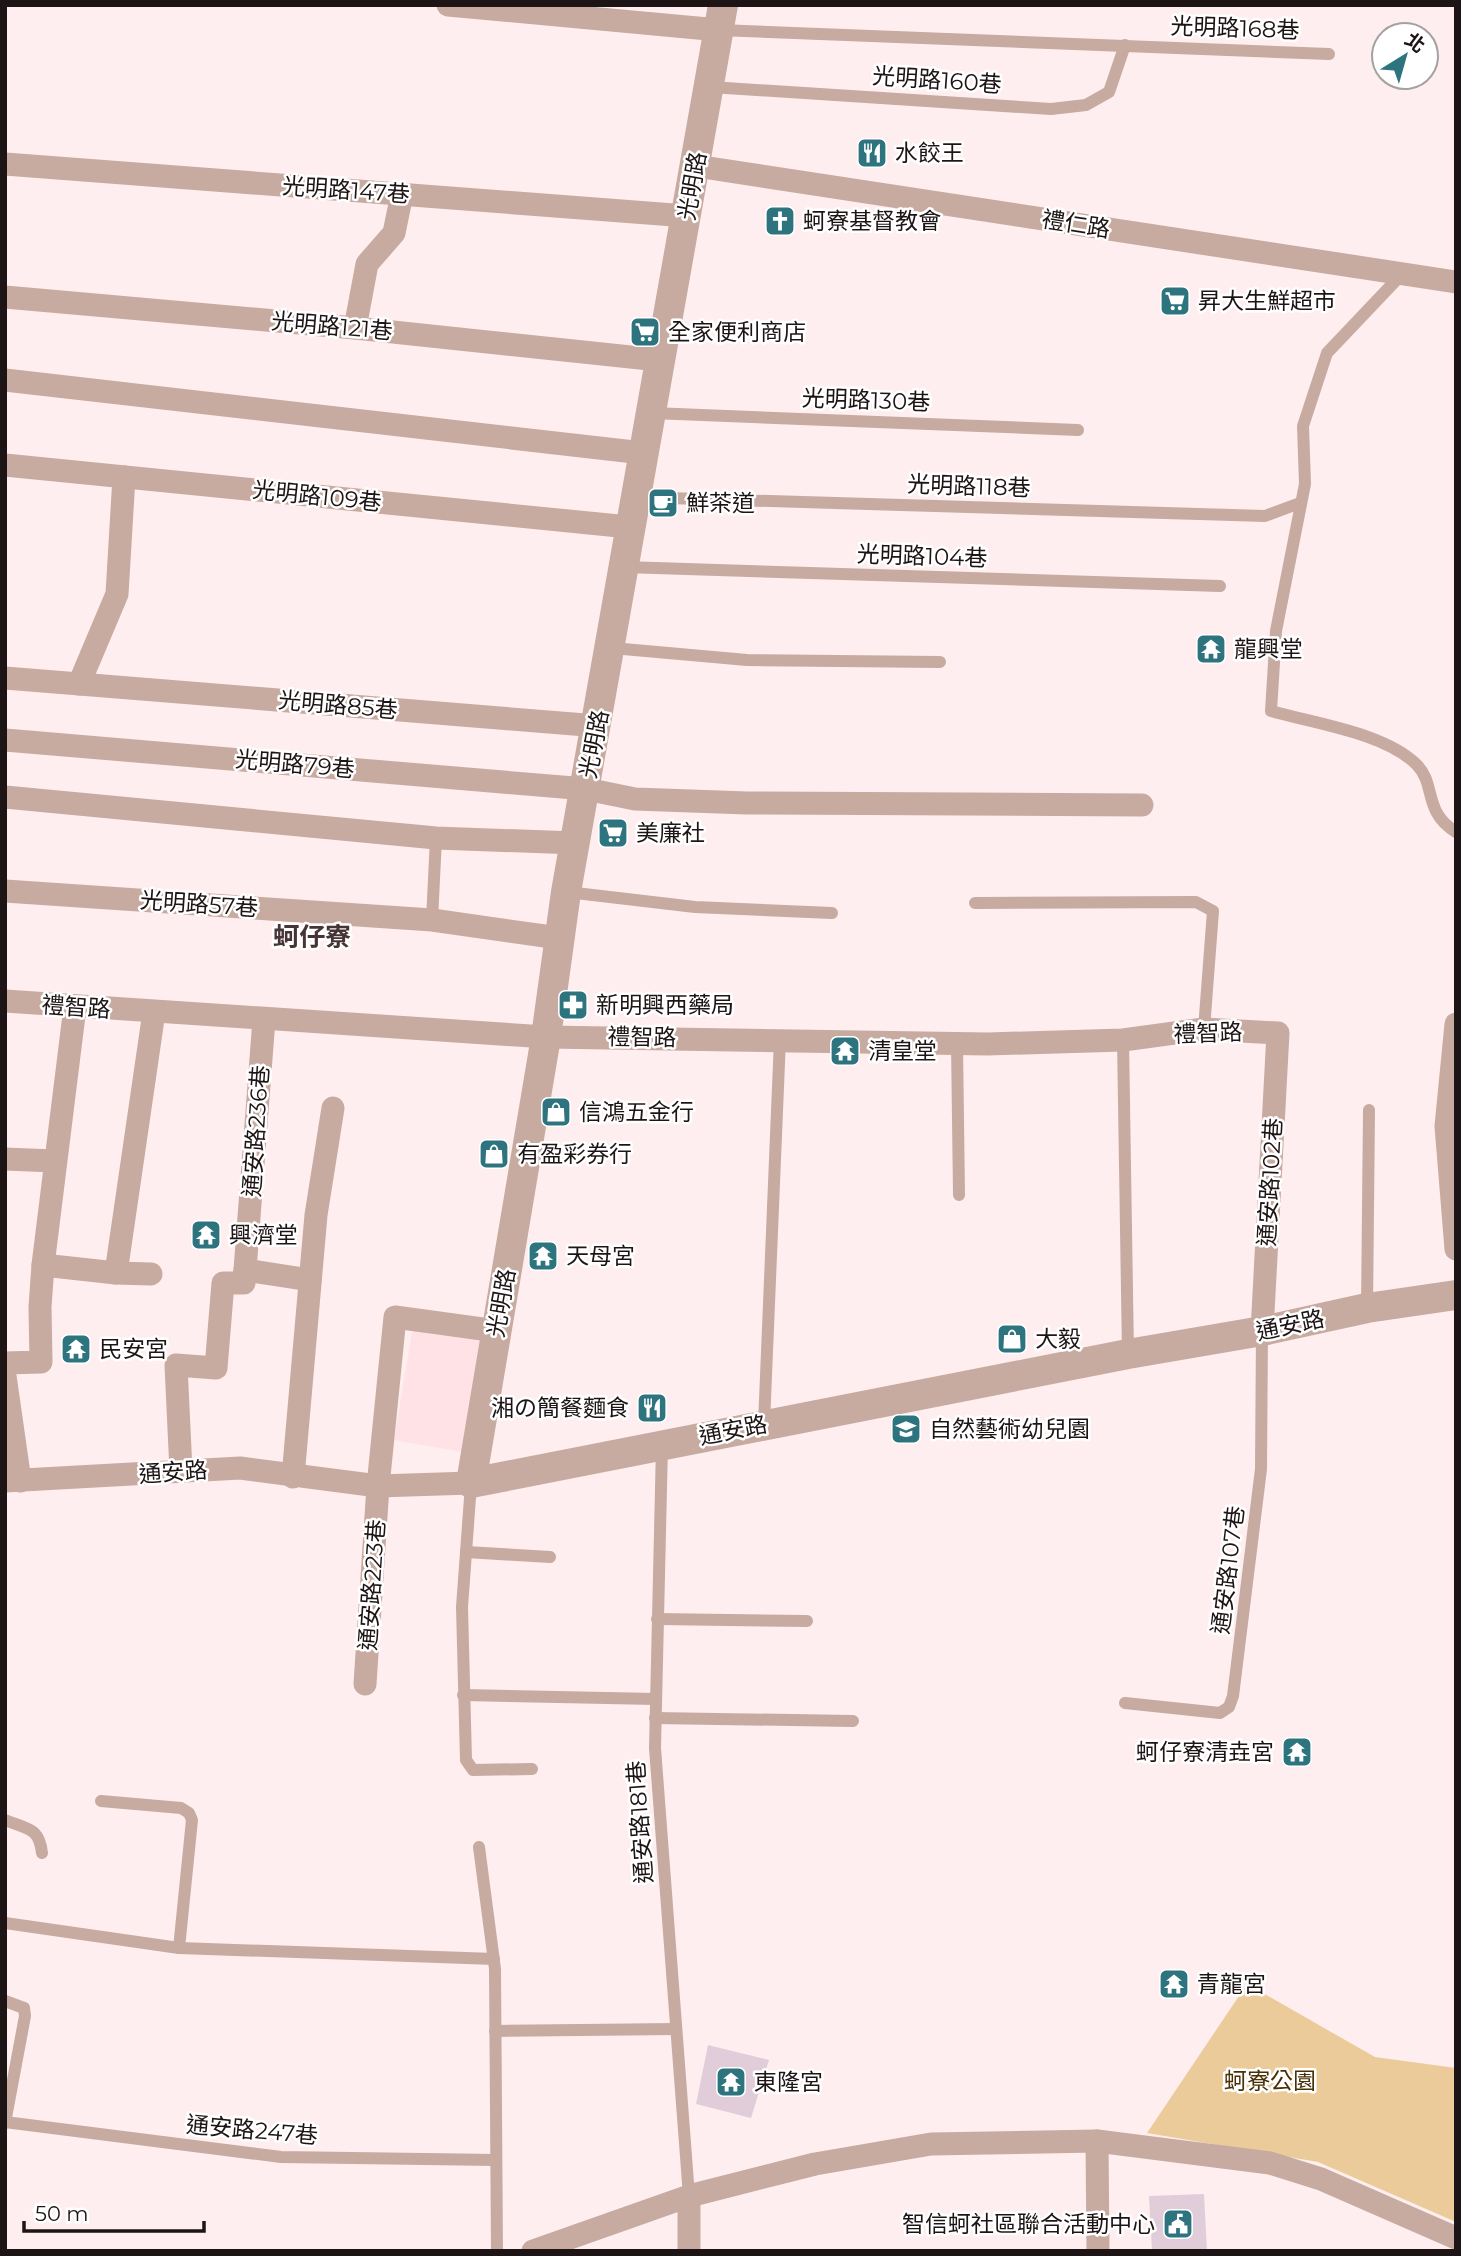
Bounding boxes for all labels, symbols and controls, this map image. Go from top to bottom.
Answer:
street label: 光明路168巷 [1170,12,1300,44]
north arrow [1370,21,1440,91]
text: 北 [1400,28,1429,58]
street label: 光明路160巷 [871,62,1003,98]
restaurant icon: 水餃王 [855,136,889,170]
place label: 水餃王 [895,139,964,167]
street label: 光明路 [672,150,712,222]
street label: 光明路147巷 [281,172,411,208]
church icon: 蚵寮基督教會 [763,204,797,238]
street label: 禮仁路 [1040,205,1112,243]
place label: 蚵寮基督教會 [803,207,941,235]
supermarket icon: 昇大生鮮超市 [1158,284,1192,318]
place label: 昇大生鮮超市 [1198,287,1336,315]
street label: 光明路121巷 [270,307,394,345]
supermarket icon: 全家便利商店 [628,315,662,349]
place label: 全家便利商店 [668,318,806,346]
street label: 光明路130巷 [801,384,931,416]
street label: 光明路118巷 [907,470,1031,502]
street label: 光明路109巷 [251,475,383,517]
cafe icon: 鮮茶道 [646,486,680,520]
place label: 鮮茶道 [686,489,755,517]
street label: 光明路104巷 [856,540,988,572]
temple icon: 龍興堂 [1194,632,1228,666]
place label: 龍興堂 [1234,635,1303,663]
street label: 光明路85巷 [277,686,399,724]
street label: 光明路 [574,707,614,781]
street label: 光明路79巷 [234,745,356,783]
supermarket icon: 美廉社 [596,816,630,850]
place label: 美廉社 [636,819,705,847]
street label: 光明路57巷 [139,886,259,922]
district label: 蚵仔寮 [273,921,351,953]
pharmacy icon: 新明興西藥局 [556,988,590,1022]
street label: 禮智路 [41,991,111,1023]
place label: 新明興西藥局 [596,991,734,1019]
street label: 禮智路 [1173,1018,1243,1048]
street label: 禮智路 [607,1022,677,1052]
temple icon: 清皇堂 [828,1034,862,1068]
place label: 清皇堂 [868,1037,937,1065]
street label: 通安路236巷 [237,1064,275,1198]
shop icon: 信鴻五金行 [539,1095,573,1129]
place label: 信鴻五金行 [579,1098,694,1126]
street label: 通安路102巷 [1253,1117,1287,1247]
shop icon: 有盈彩券行 [477,1137,511,1171]
place label: 有盈彩券行 [517,1140,632,1168]
temple icon: 興濟堂 [189,1218,223,1252]
place label: 興濟堂 [229,1221,298,1249]
temple icon: 天母宮 [526,1239,560,1273]
place label: 天母宮 [566,1242,635,1270]
street label: 光明路 [481,1267,521,1339]
street label: 通安路 [1253,1304,1327,1346]
shop icon: 大毅 [995,1322,1029,1356]
place label: 大毅 [1035,1325,1081,1353]
temple icon: 民安宮 [59,1332,93,1366]
place label: 民安宮 [99,1335,168,1363]
restaurant icon: 湘の簡餐麵食 [635,1391,669,1425]
place label: 湘の簡餐麵食 [491,1394,629,1422]
street label: 通安路 [696,1410,770,1450]
school or university icon: 自然藝術幼兒園 [889,1412,923,1446]
place label: 自然藝術幼兒園 [929,1415,1090,1443]
street label: 通安路 [138,1456,208,1488]
street label: 通安路107巷 [1206,1504,1250,1636]
street label: 通安路223巷 [353,1519,391,1651]
temple icon: 蚵仔寮清垚宮 [1280,1735,1314,1769]
place label: 蚵仔寮清垚宮 [1136,1738,1274,1766]
street label: 通安路181巷 [622,1760,658,1884]
temple icon: 青龍宮 [1157,1967,1191,2001]
place label: 青龍宮 [1197,1970,1266,1998]
temple icon: 東隆宮 [714,2065,748,2099]
park label: 蚵寮公園 [1224,2067,1316,2095]
place label: 東隆宮 [754,2068,823,2096]
street label: 通安路247巷 [185,2110,319,2150]
scale bar [24,2190,205,2234]
text: 50 m [35,2201,89,2226]
public building icon: 智信蚵社區聯合活動中心 [1161,2207,1195,2241]
place label: 智信蚵社區聯合活動中心 [902,2210,1155,2238]

